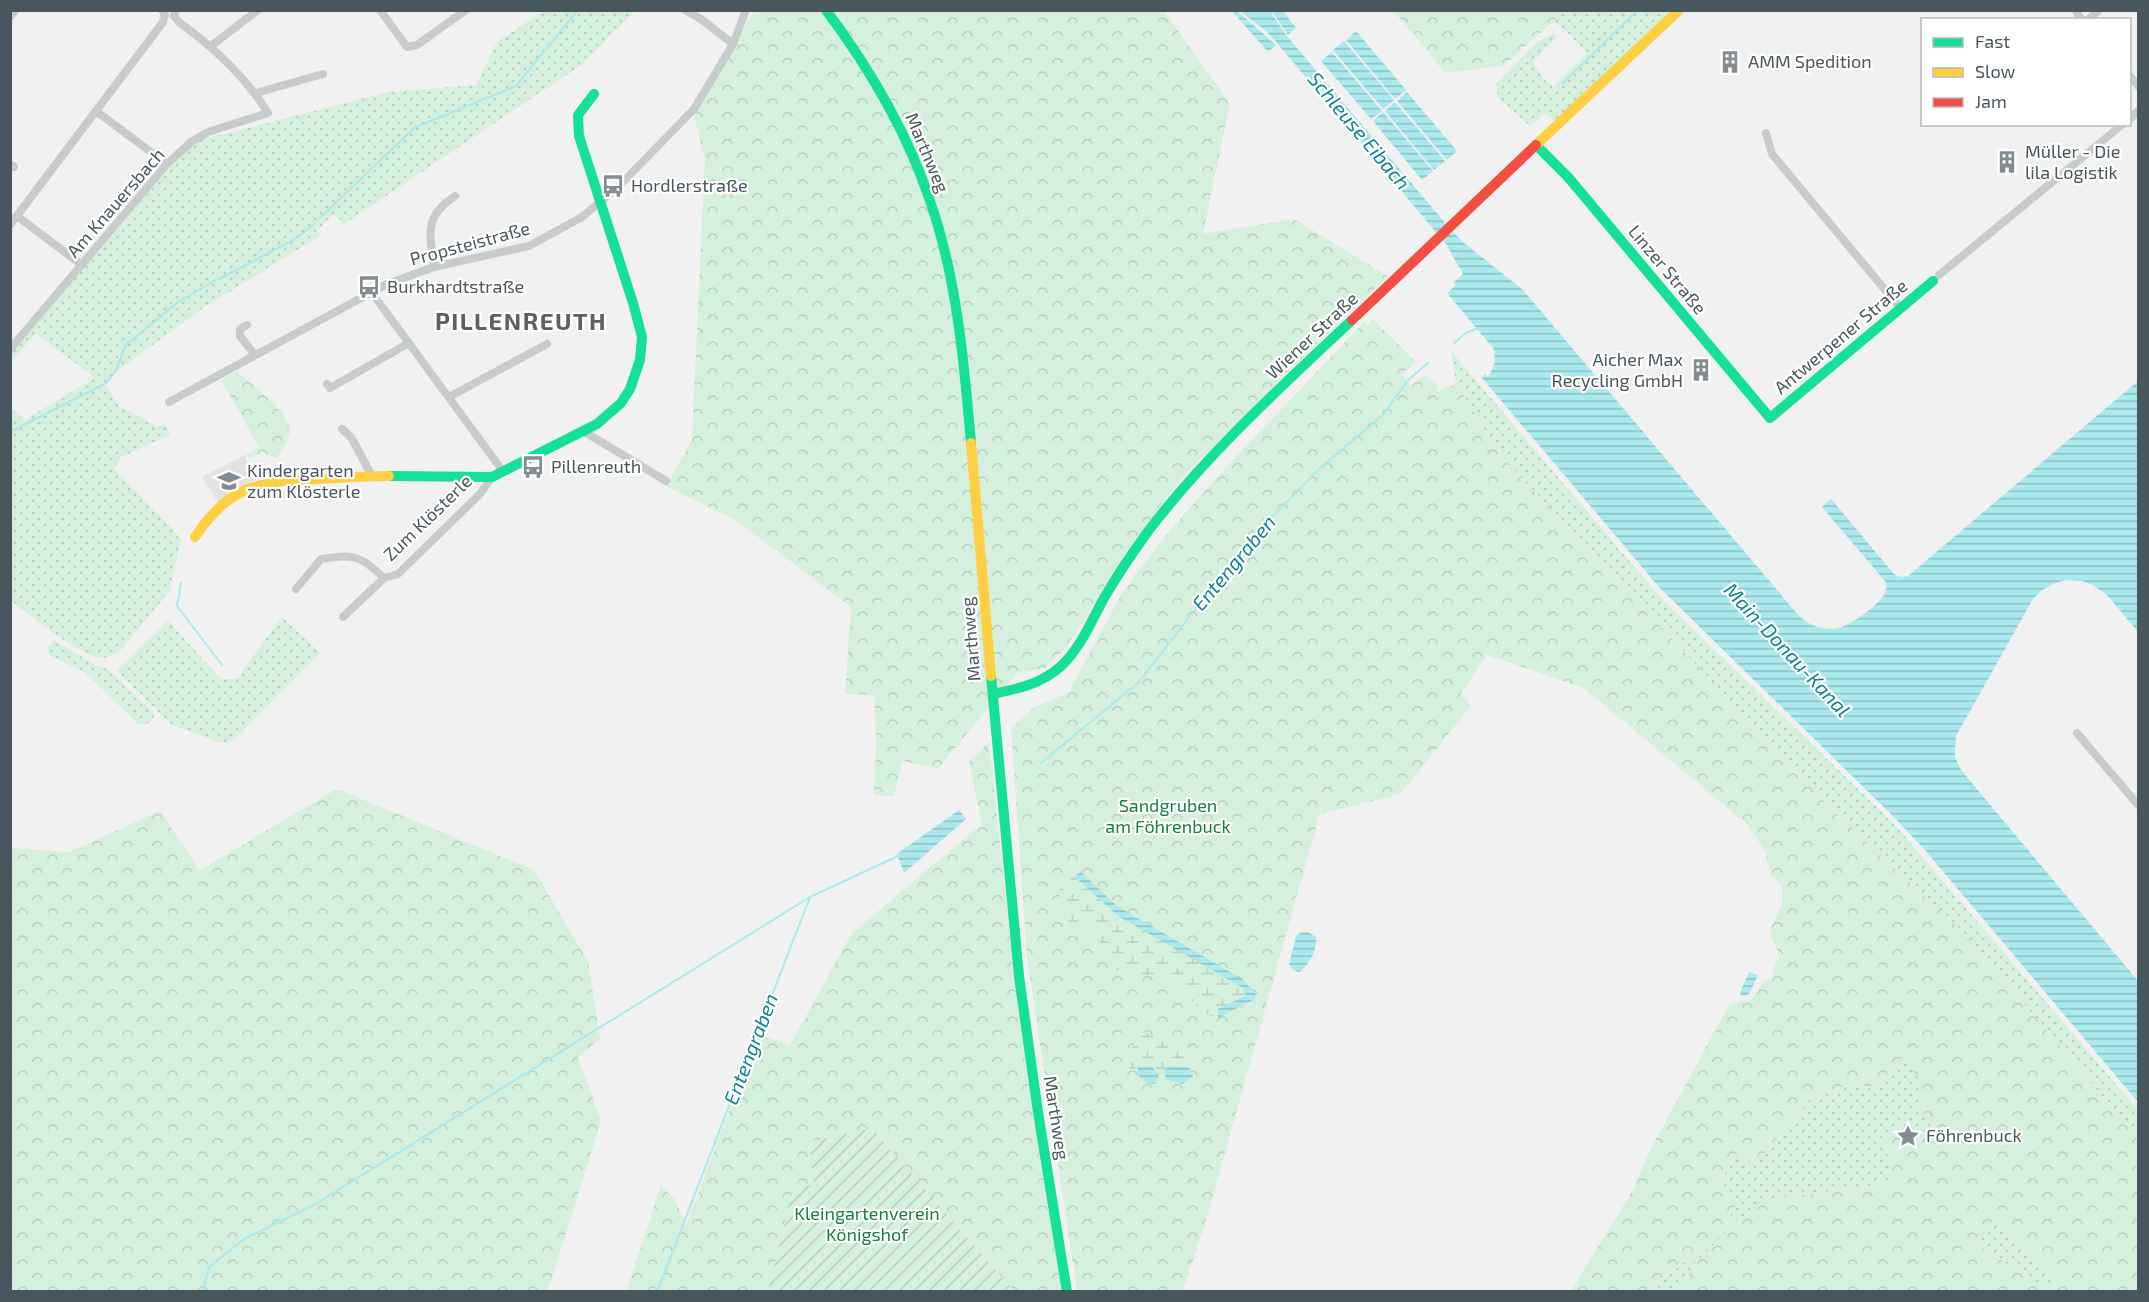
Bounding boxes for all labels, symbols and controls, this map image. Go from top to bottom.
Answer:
legend [1921,18,2131,126]
text: Fast [1975,30,2010,52]
building icon: AMM Spedition [1717,49,1743,75]
place label: AMM Spedition [1748,50,1872,72]
text: Slow [1975,60,2016,82]
water label: Schleuse Eibach [1304,67,1416,194]
text: Jam [1975,90,2007,112]
street label: Marthweg [901,109,955,196]
place label: Müller - Die lila Logistik [2025,140,2120,183]
street label: Am Knauersbach [62,143,169,262]
building icon: Müller - Die lila Logistik [1994,149,2020,175]
bus stop icon: Hordlerstraße [600,173,626,199]
place label: Hordlerstraße [631,174,748,196]
street label: Propsteistraße [407,216,532,270]
street label: Linzer Straße [1624,220,1711,318]
bus stop icon: Burkhardtstraße [356,274,382,300]
street label: Antwerpener Straße [1769,274,1911,398]
place label: Burkhardtstraße [387,275,524,297]
street label: Wiener Straße [1261,287,1362,384]
district label: PILLENREUTH [435,306,607,335]
place label: Aicher Max Recycling GmbH [1552,348,1683,391]
building icon: Aicher Max Recycling GmbH [1688,357,1714,383]
bus stop icon: Pillenreuth [520,454,546,480]
place label: Pillenreuth [551,455,641,477]
place label: Kindergarten zum Klösterle [247,459,360,502]
school or university icon: Kindergarten zum Klösterle [216,468,242,494]
street label: Zum Klösterle [379,470,476,565]
water label: Entengraben [1186,510,1280,615]
water label: Main-Donau-Kanal [1720,577,1856,721]
street label: Marthweg [955,596,985,682]
park label: Sandgruben am Föhrenbuck [1105,794,1231,837]
water label: Entengraben [718,990,782,1108]
street label: Marthweg [1039,1074,1074,1161]
place icon: Föhrenbuck [1895,1123,1921,1149]
place label: Föhrenbuck [1926,1124,2022,1146]
park label: Kleingartenverein Königshof [794,1202,940,1245]

